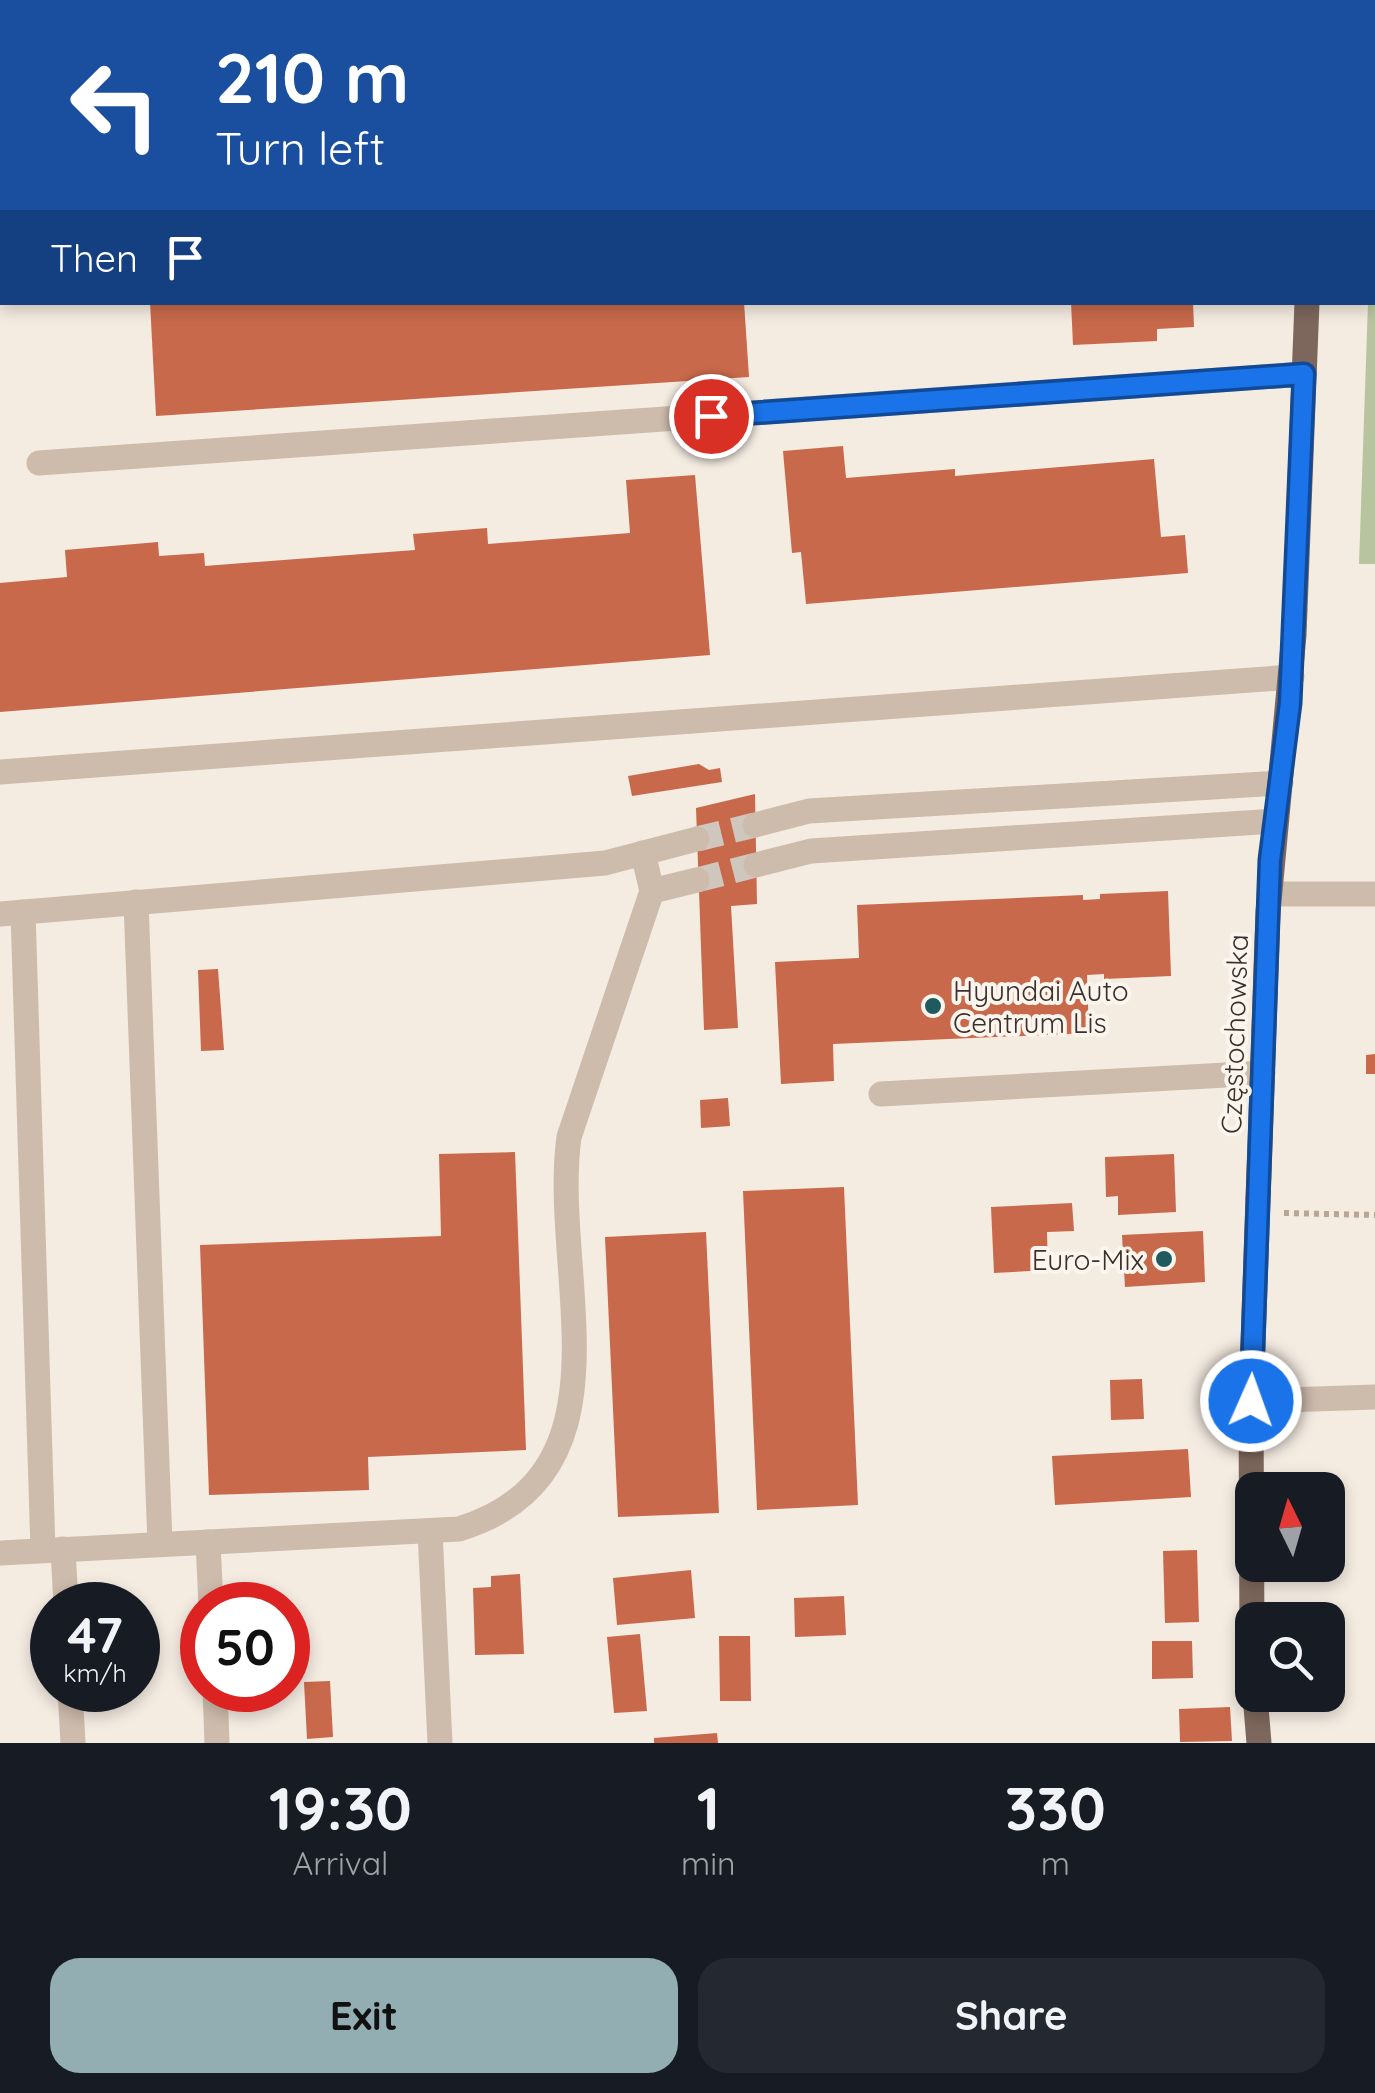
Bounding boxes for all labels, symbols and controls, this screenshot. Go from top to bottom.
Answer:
text: 210 m [215,33,409,121]
icon: left [50,40,180,170]
text: Turn left [215,120,385,176]
icon: arrive [158,230,213,285]
text: Then [50,234,138,282]
pin [669,374,754,459]
icon: arrive [684,389,739,444]
street label: Częstochowska [1213,934,1255,1134]
place label: Hyundai Auto Centrum Lis [953,973,1129,1040]
marker: Hyundai Auto Centrum Lis [922,995,944,1017]
place label: Euro-Mix [1032,1242,1144,1277]
marker: Euro-Mix [1153,1248,1175,1270]
position arrow [1199,1349,1303,1453]
north arrow [1235,1472,1345,1582]
map controls [1235,1472,1345,1712]
speed limit sign: 50 [180,1582,310,1712]
button: search [1235,1602,1345,1712]
text: 47 [67,1603,123,1666]
text: km/h [63,1657,127,1688]
text: 19:30 [269,1770,412,1845]
text: 1 [697,1770,720,1845]
text: 330 [1005,1770,1106,1845]
text: Arrival [293,1843,388,1883]
text: min [681,1843,736,1883]
text: m [1041,1843,1070,1883]
button: Exit [50,1958,678,2073]
button: Share [698,1958,1325,2073]

